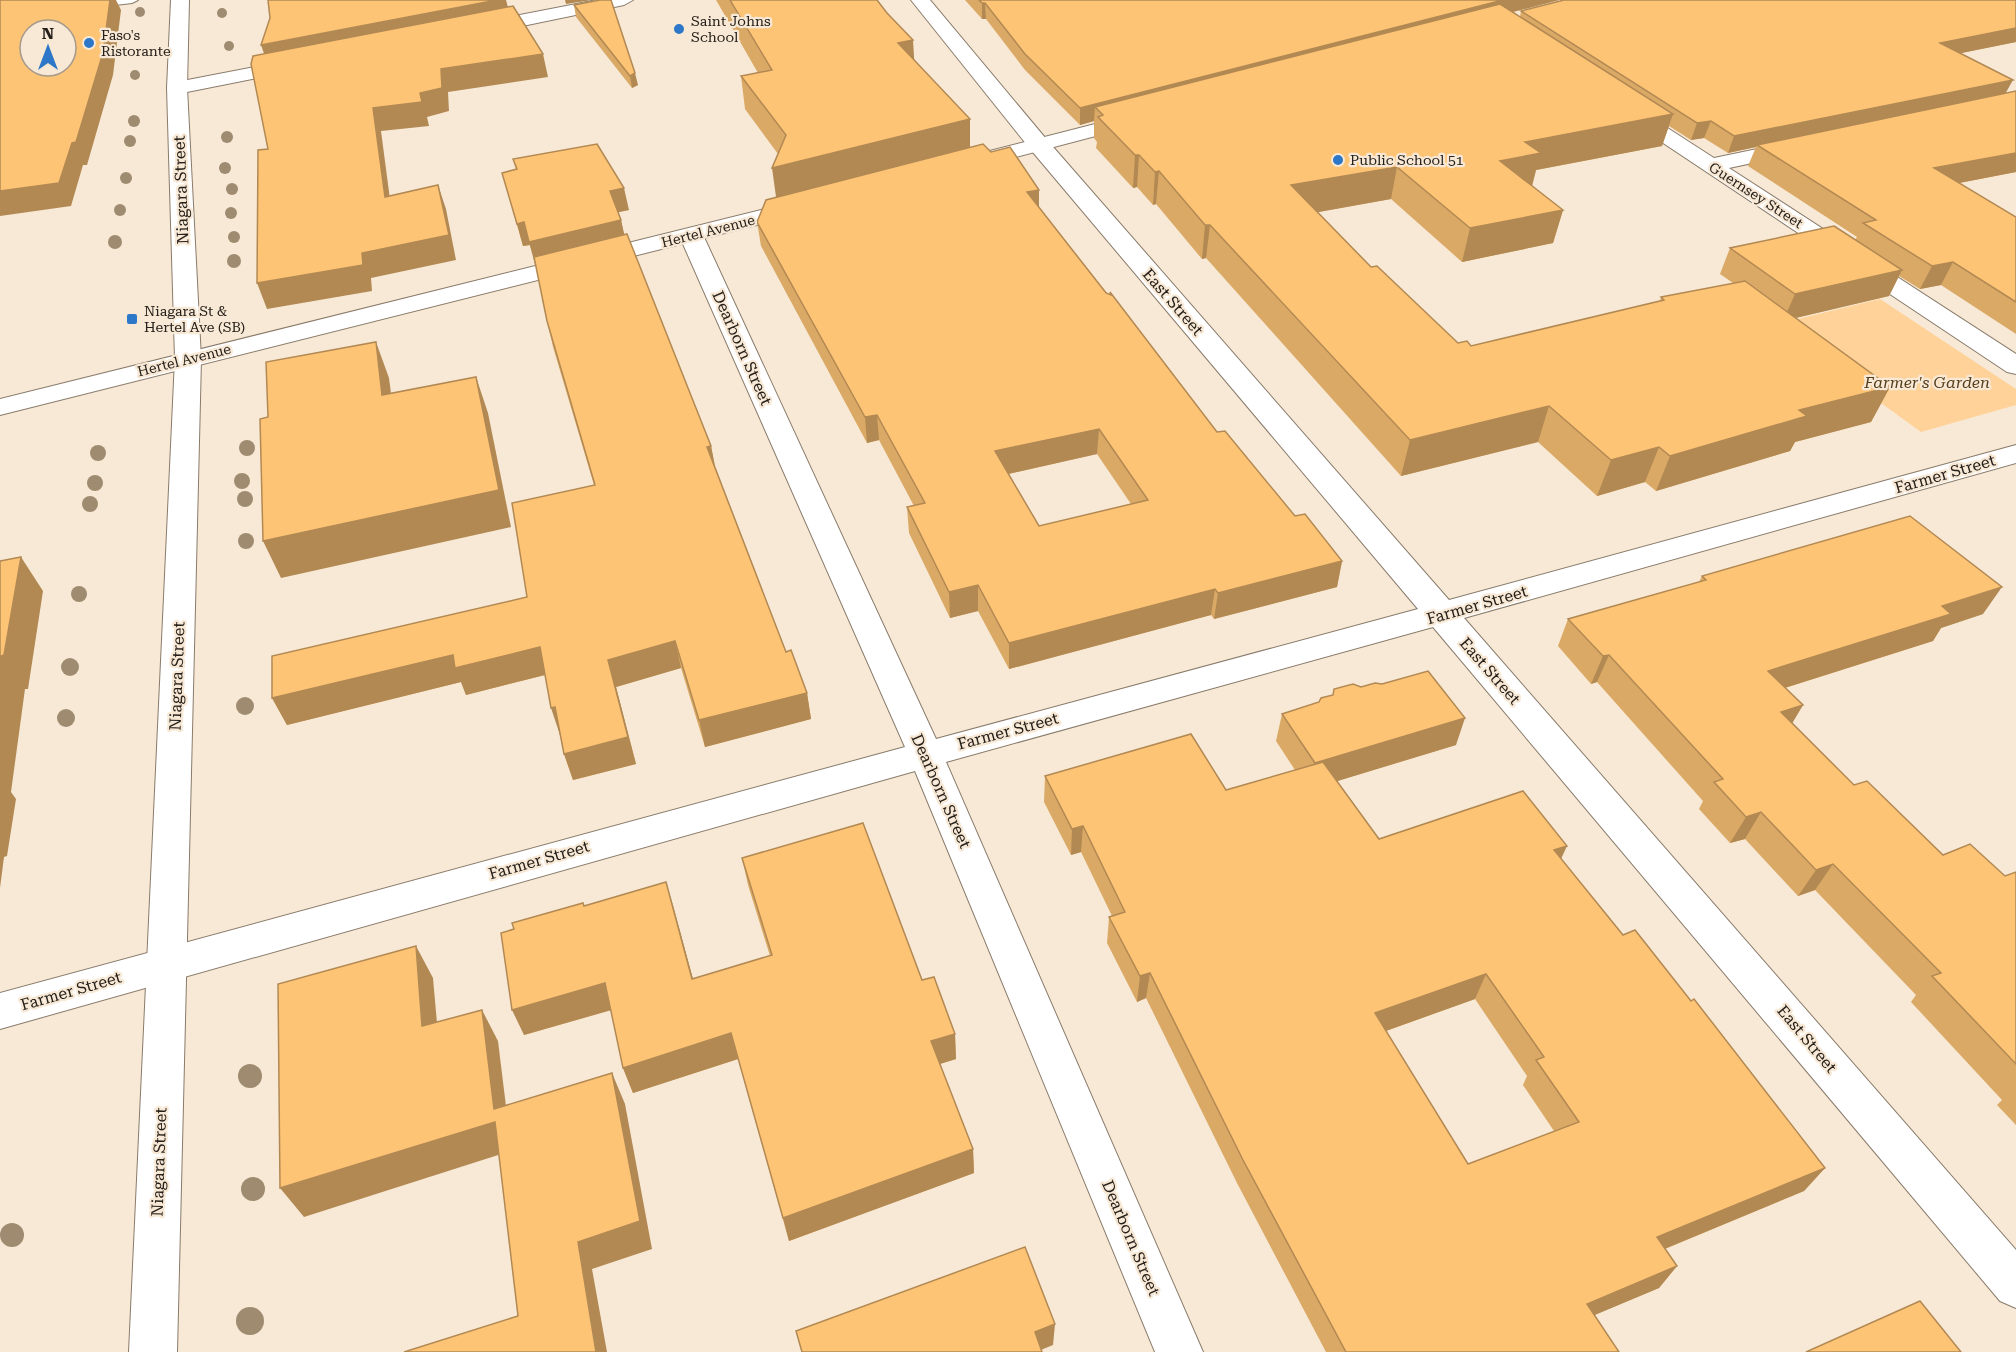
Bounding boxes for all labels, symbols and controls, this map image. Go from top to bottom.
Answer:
place label: Saint Johns School [691,13,771,45]
north arrow [18,18,78,78]
marker: Saint Johns School [672,22,686,36]
text: N [42,24,54,43]
place label: Faso's Ristorante [101,27,171,59]
marker: Faso's Ristorante [82,36,96,50]
street label: Niagara Street [170,135,192,245]
place label: Public School 51 [1350,152,1464,168]
marker: Public School 51 [1331,153,1345,167]
street label: Guernsey Street [1706,159,1806,231]
street label: Hertel Avenue [660,212,757,250]
street label: East Street [1139,265,1207,339]
street label: Dearborn Street [708,288,776,408]
place label: Niagara St & Hertel Ave (SB) [144,303,245,335]
marker: Niagara St & Hertel Ave (SB) [125,312,139,326]
street label: Hertel Avenue [136,341,233,379]
park label: Farmer's Garden [1863,373,1990,392]
street label: Farmer Street [1892,451,1998,497]
street label: Farmer Street [1424,582,1530,628]
street label: Niagara Street [166,621,188,731]
street label: East Street [1456,634,1524,708]
street label: Farmer Street [955,708,1061,754]
street label: Dearborn Street [907,731,975,851]
street label: Farmer Street [486,837,592,883]
street label: Farmer Street [18,968,124,1014]
street label: East Street [1773,1001,1841,1077]
street label: Niagara Street [148,1107,170,1217]
street label: Dearborn Street [1098,1177,1164,1299]

